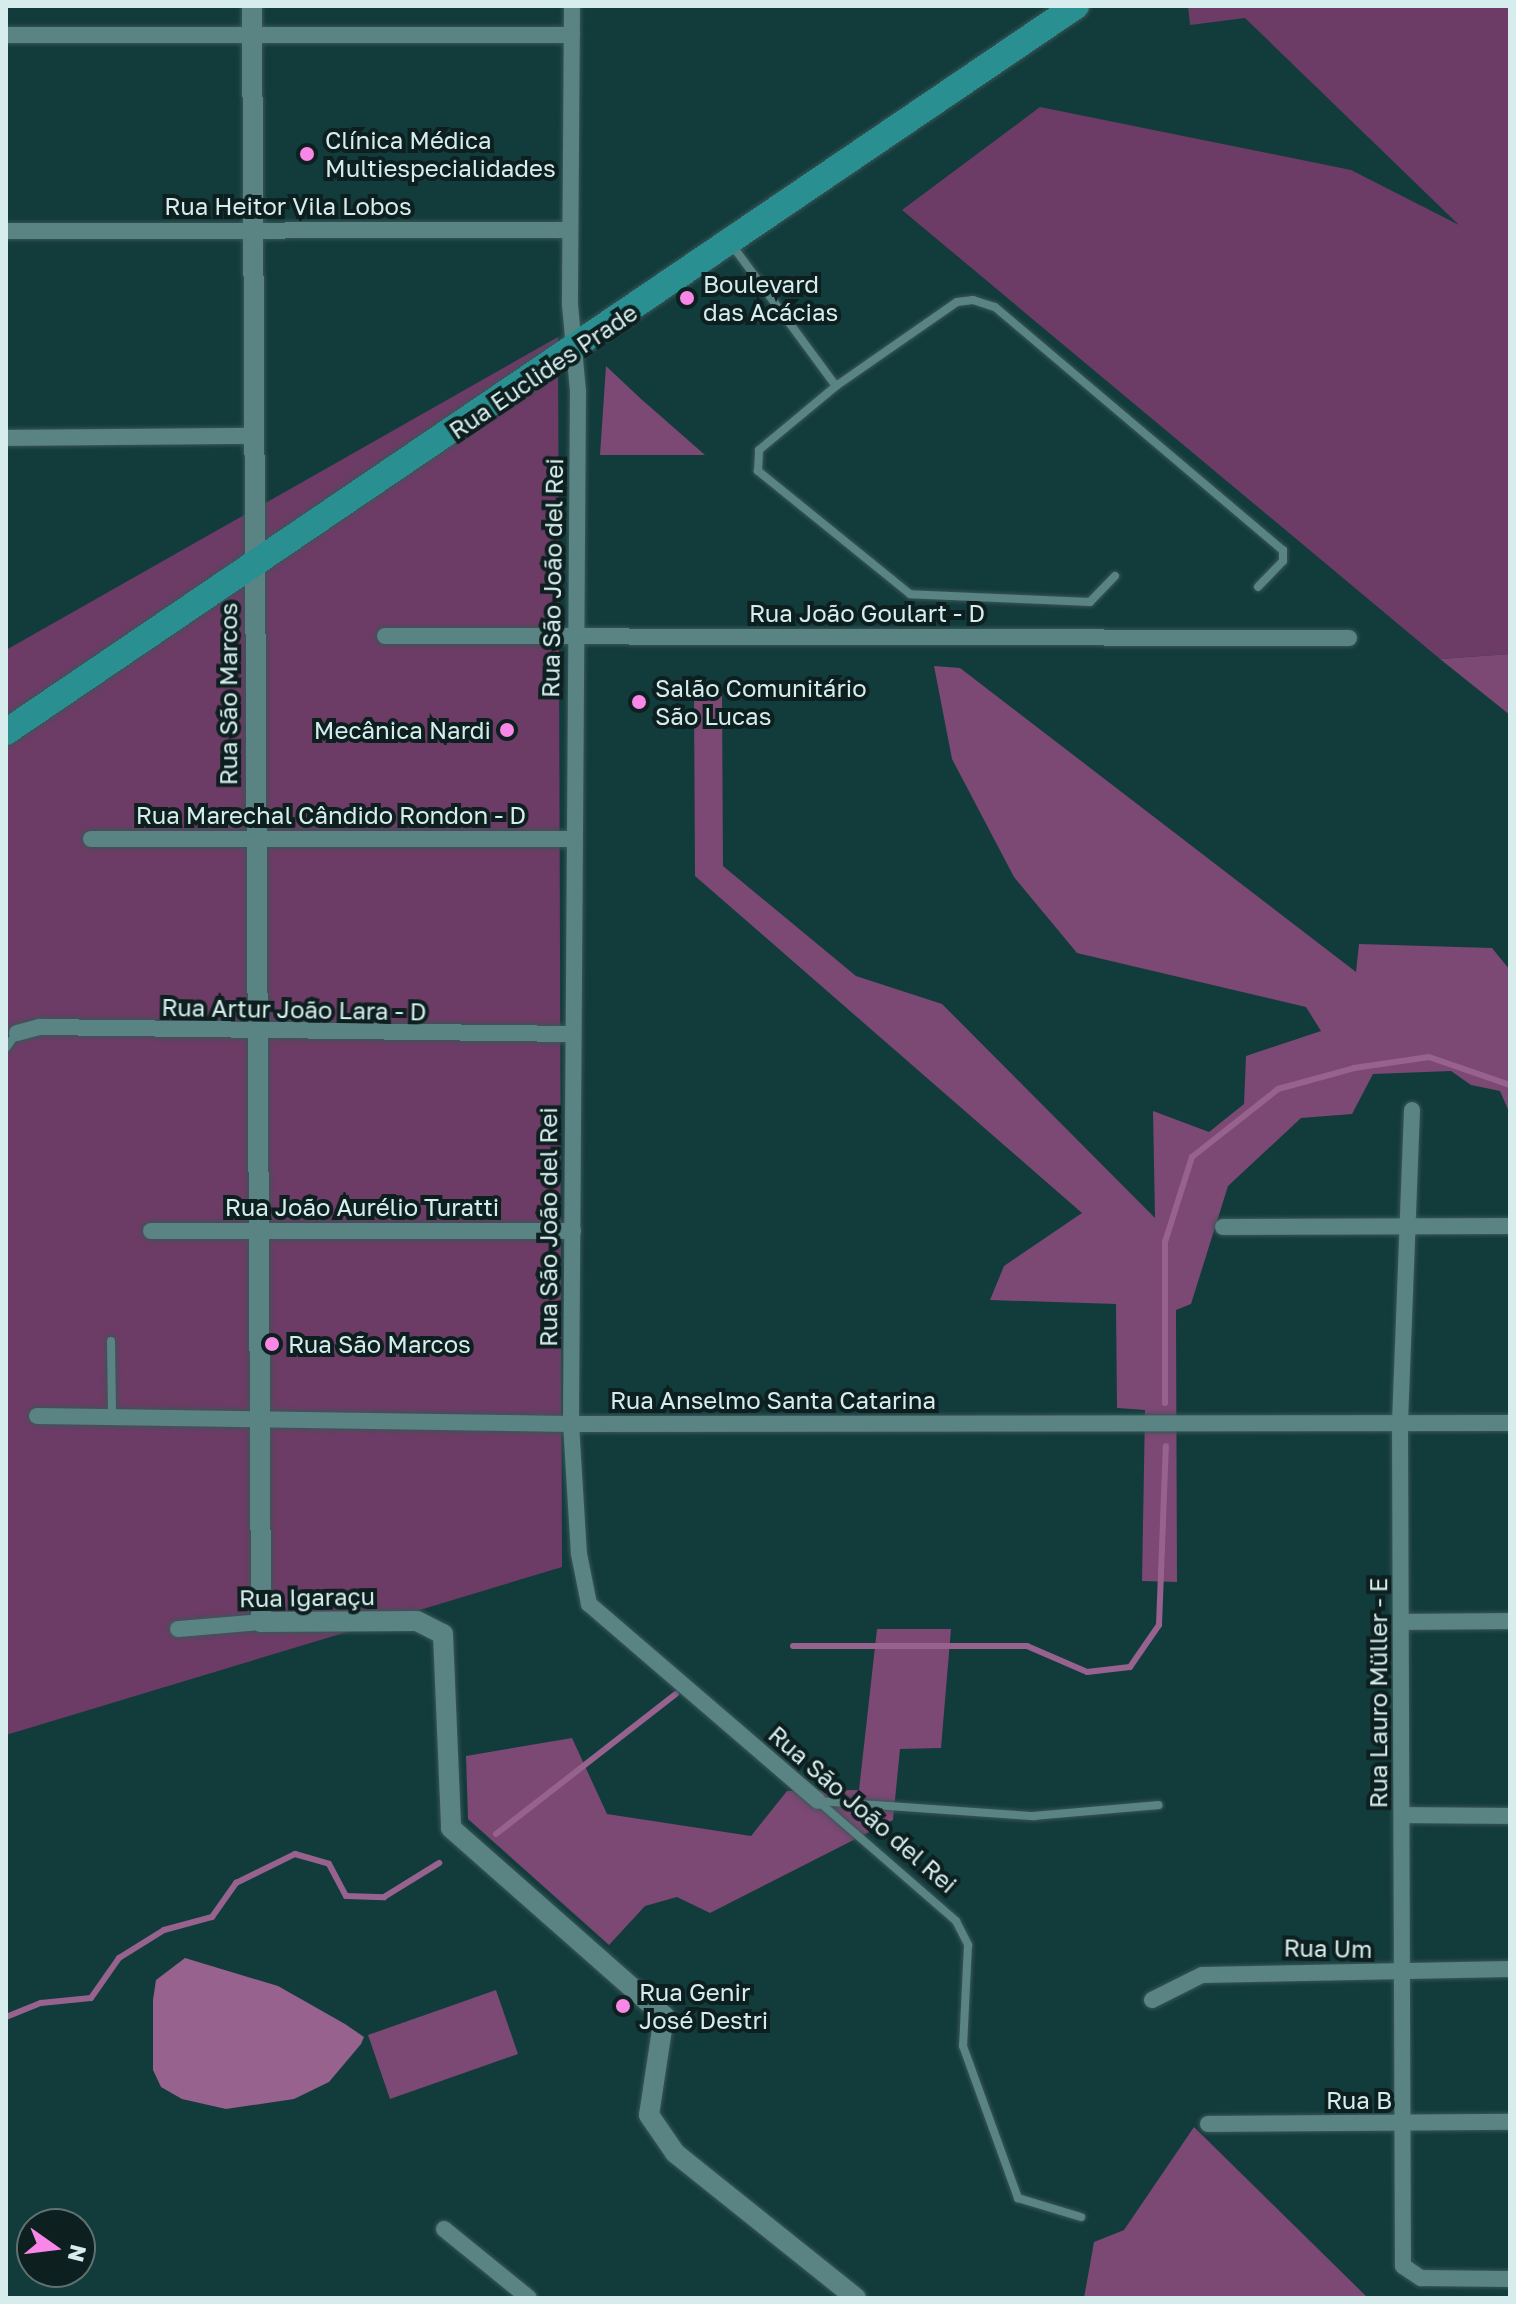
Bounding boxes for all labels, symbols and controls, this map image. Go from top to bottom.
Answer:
place label: Clínica Médica Multiespecialidades [325,126,556,182]
marker: Clínica Médica Multiespecialidades [296,143,318,165]
street label: Rua Heitor Vila Lobos [164,192,412,220]
place label: Boulevard das Acácias [703,270,838,326]
marker: Boulevard das Acácias [678,289,696,307]
street label: Rua Euclides Prade [443,297,643,445]
street label: Rua São João del Rei [536,458,568,698]
street label: Rua João Goulart - D [749,599,985,627]
street label: Rua São Marcos [214,603,242,785]
place label: Salão Comunitário São Lucas [655,674,867,730]
marker: Salão Comunitário São Lucas [630,693,648,711]
place label: Mecânica Nardi [314,716,491,744]
marker: Mecânica Nardi [498,721,516,739]
street label: Rua Marechal Cândido Rondon - D [136,801,526,829]
street label: Rua Artur João Lara - D [161,992,427,1026]
street label: Rua São João del Rei [534,1107,562,1347]
street label: Rua João Aurélio Turatti [225,1193,499,1221]
place label: Rua São Marcos [288,1330,471,1358]
marker: Rua São Marcos [263,1335,281,1353]
street label: Rua Anselmo Santa Catarina [610,1386,936,1414]
street label: Rua Lauro Müller - E [1364,1578,1392,1808]
street label: Rua Igaraçu [239,1581,375,1613]
street label: Rua São João del Rei [763,1719,963,1899]
street label: Rua Um [1283,1933,1373,1963]
place label: Rua Genir José Destri [639,1978,768,2034]
marker: Rua Genir José Destri [614,1997,632,2015]
street label: Rua B [1326,2086,1392,2114]
north arrow [16,2208,96,2288]
text: N [63,2242,93,2265]

